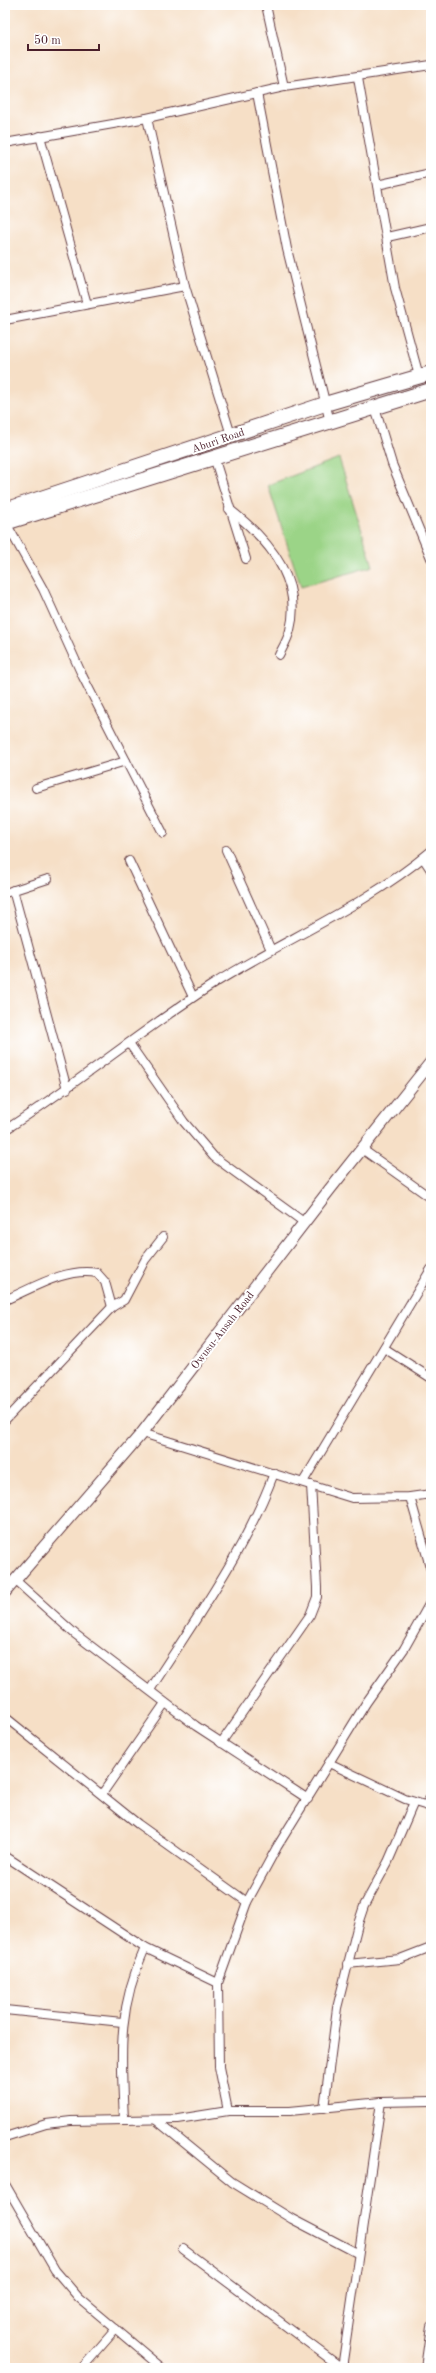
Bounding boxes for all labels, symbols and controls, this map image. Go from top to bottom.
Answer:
scale bar [28,26,99,52]
text: 50 m [34,34,61,47]
street label: Aburi Road [191,427,247,456]
street label: Owusu-Ansah Road [190,1290,257,1372]

